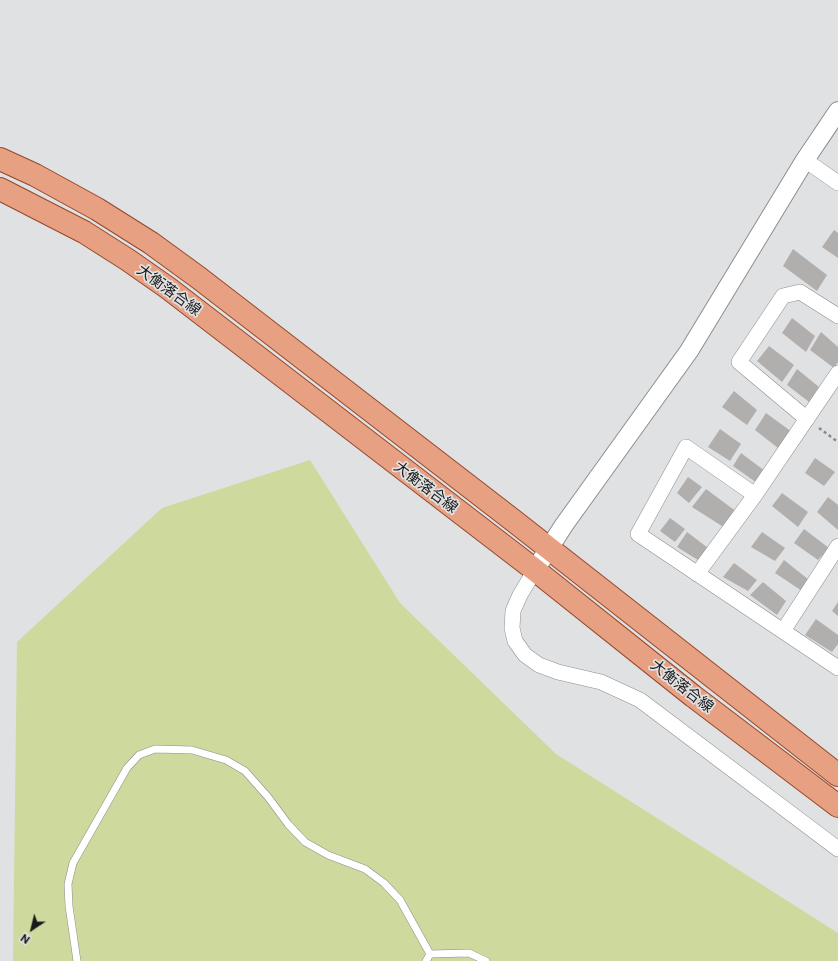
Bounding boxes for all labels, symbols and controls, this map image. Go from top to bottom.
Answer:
street label: 大衡落合線 [133,261,205,319]
street label: 大衡落合線 [391,457,461,517]
street label: 大衡落合線 [647,656,717,716]
north arrow [12,909,52,949]
text: N [18,932,32,947]

